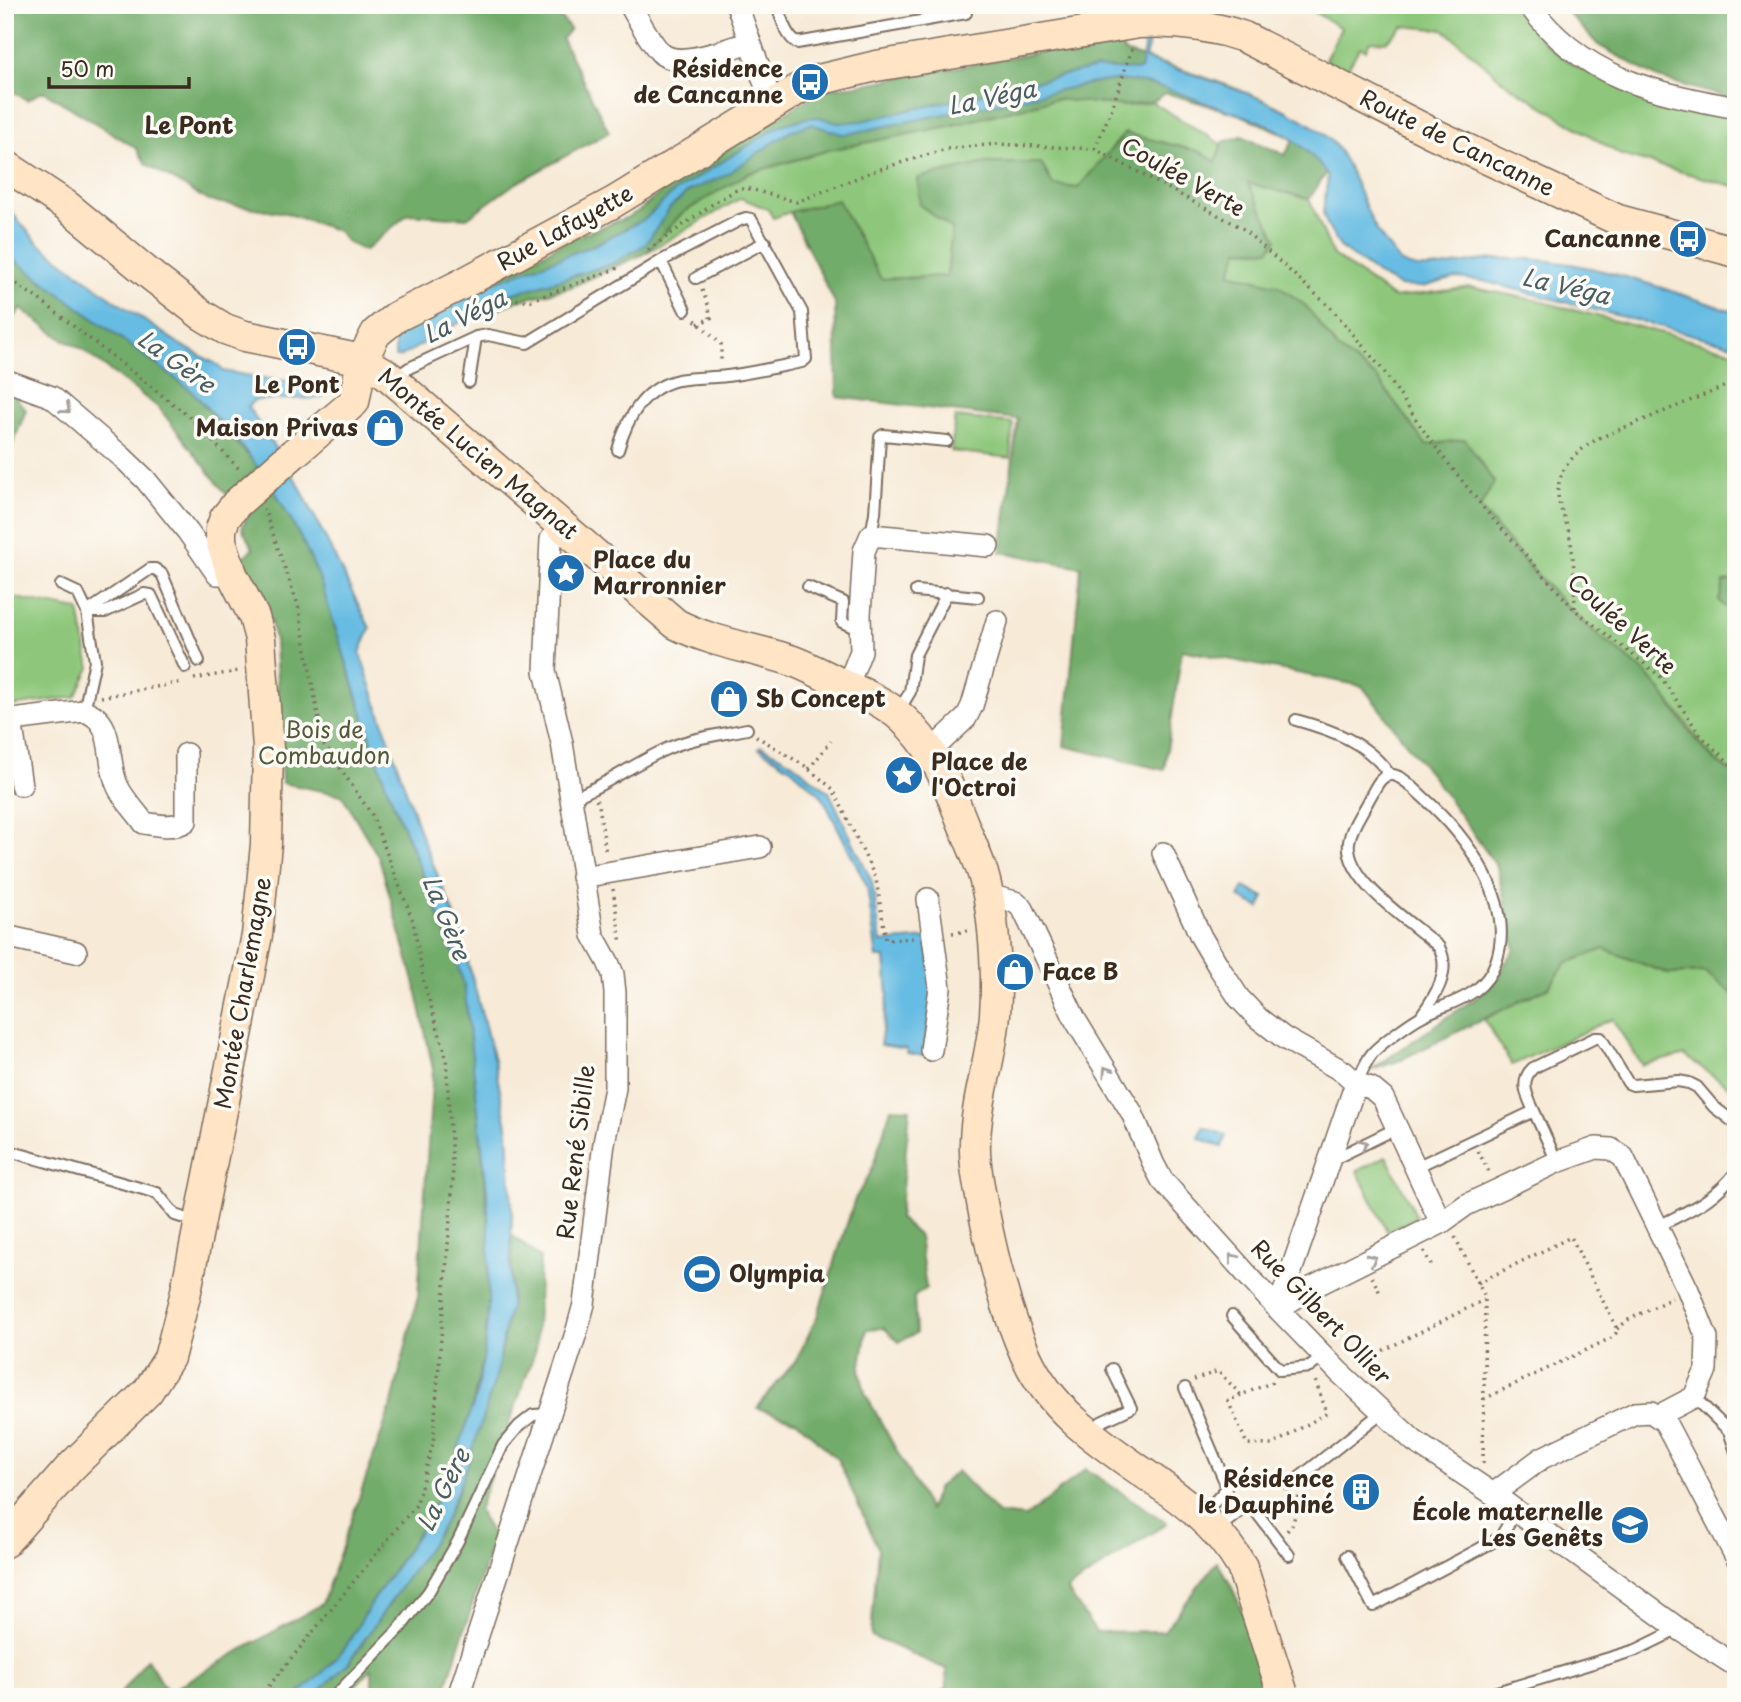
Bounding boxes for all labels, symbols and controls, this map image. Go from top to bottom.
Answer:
scale bar [49,46,189,90]
place label: Résidence de Cancanne [634,50,783,111]
text: 50 m [60,52,114,84]
bus stop icon: Résidence de Cancanne [789,61,831,103]
water label: La Véga [944,69,1040,123]
street label: Route de Cancanne [1354,79,1561,204]
district label: Le Pont [144,106,234,142]
street label: Coulée Verte [1115,127,1252,224]
street label: Rue Lafayette [490,175,639,279]
bus stop icon: Cancanne [1667,218,1709,260]
place label: Cancanne [1544,220,1661,255]
water label: La Véga [1519,257,1615,313]
water label: La Véga [416,278,513,351]
water label: La Gère [131,320,224,402]
bus stop icon: Le Pont [276,326,318,368]
street label: Montée Lucien Magnat [371,358,587,547]
place label: Le Pont [254,366,340,401]
one-way arrow [58,401,71,413]
shop icon: Maison Privas [364,407,406,449]
place label: Maison Privas [196,409,358,444]
place label: Place du Marronnier [593,541,726,602]
place icon: Place du Marronnier [545,552,587,594]
street label: Coulée Verte [1560,564,1686,682]
shop icon: Sb Concept [708,678,750,720]
place label: Sb Concept [756,680,886,715]
park label: Bois de Combaudon [258,711,390,772]
place label: Place de l'Octroi [931,743,1028,804]
place icon: Place de l'Octroi [883,754,925,796]
water label: La Gère [415,869,481,966]
street label: Montée Charlemagne [204,874,279,1112]
shop icon: Face B [994,951,1036,993]
place label: Face B [1042,953,1119,988]
street label: Rue René Sibille [546,1062,603,1241]
one-way arrow [1103,1066,1115,1079]
one-way arrow [1356,1139,1368,1153]
street label: Rue Gilbert Ollier [1244,1231,1401,1392]
sports icon: Olympia [681,1253,723,1295]
one-way arrow [1229,1253,1241,1266]
one-way arrow [1365,1253,1377,1267]
place label: Olympia [729,1255,825,1290]
water label: La Gère [407,1441,478,1537]
place label: Résidence le Dauphiné [1198,1460,1334,1521]
building icon: Résidence le Dauphiné [1340,1471,1382,1513]
place label: École maternelle Les Genêts [1412,1493,1603,1554]
school or university icon: École maternelle Les Genêts [1609,1504,1651,1546]

